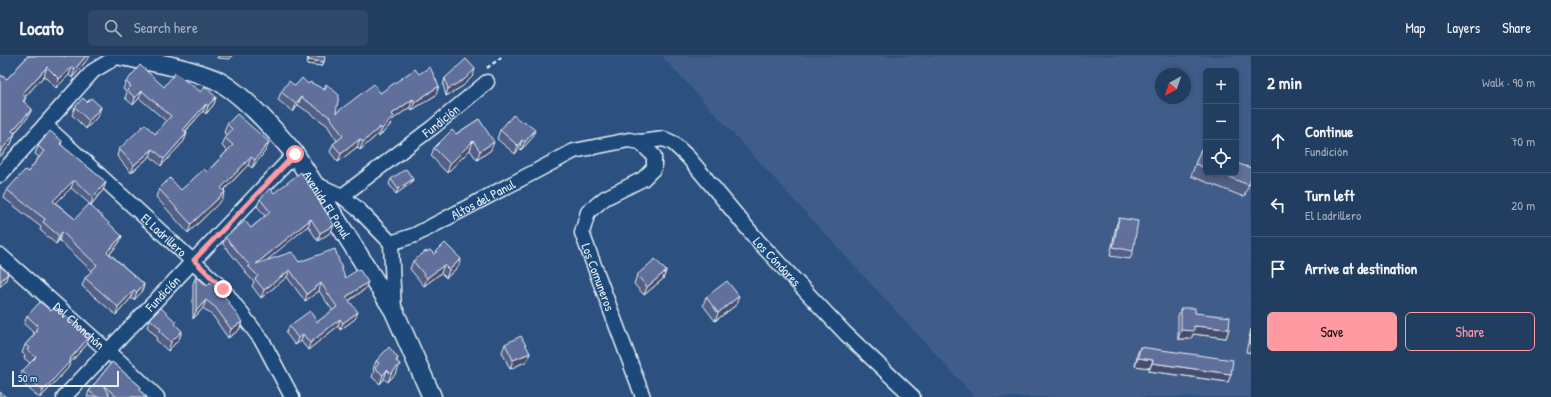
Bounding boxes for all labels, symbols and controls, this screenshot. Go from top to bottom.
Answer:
search box [88,10,368,46]
text: Locato [20,15,64,41]
icon: search [102,17,124,39]
text: Search here [134,17,198,38]
text: Map [1405,18,1425,37]
text: Layers [1447,18,1480,37]
text: Share [1502,18,1531,37]
north arrow [1155,68,1191,104]
map controls [1203,68,1239,176]
button: + [1203,68,1239,104]
text: 2 min [1267,71,1302,94]
text: Walk · 90 m [1482,73,1535,91]
street label: Fundición [418,100,463,142]
button: − [1203,104,1239,140]
text: Continue [1305,121,1353,142]
icon: ahead [1267,130,1289,152]
text: 70 m [1511,132,1535,150]
button: locate [1203,140,1239,176]
text: Fundición [1305,142,1348,160]
route start [286,145,304,163]
street label: Avenida El Panul [299,167,355,243]
street label: Altos del Panul [448,175,519,224]
text: Turn left [1305,185,1355,206]
icon: left [1267,194,1289,216]
text: 20 m [1511,196,1535,214]
text: El Ladrillero [1305,206,1361,224]
street label: El Ladrillero [137,209,191,260]
street label: Los Cóndores [749,233,805,290]
street label: Los Comuneros [578,241,619,313]
icon: arrive [1267,258,1289,280]
text: Arrive at destination [1305,258,1417,279]
street label: Fundición [140,271,184,316]
route end [214,280,232,298]
street label: Del Chonchón [50,298,109,353]
button: Save [1267,312,1397,351]
button: Share [1405,312,1535,351]
scale bar [12,369,119,388]
text: 50 m [18,371,38,385]

